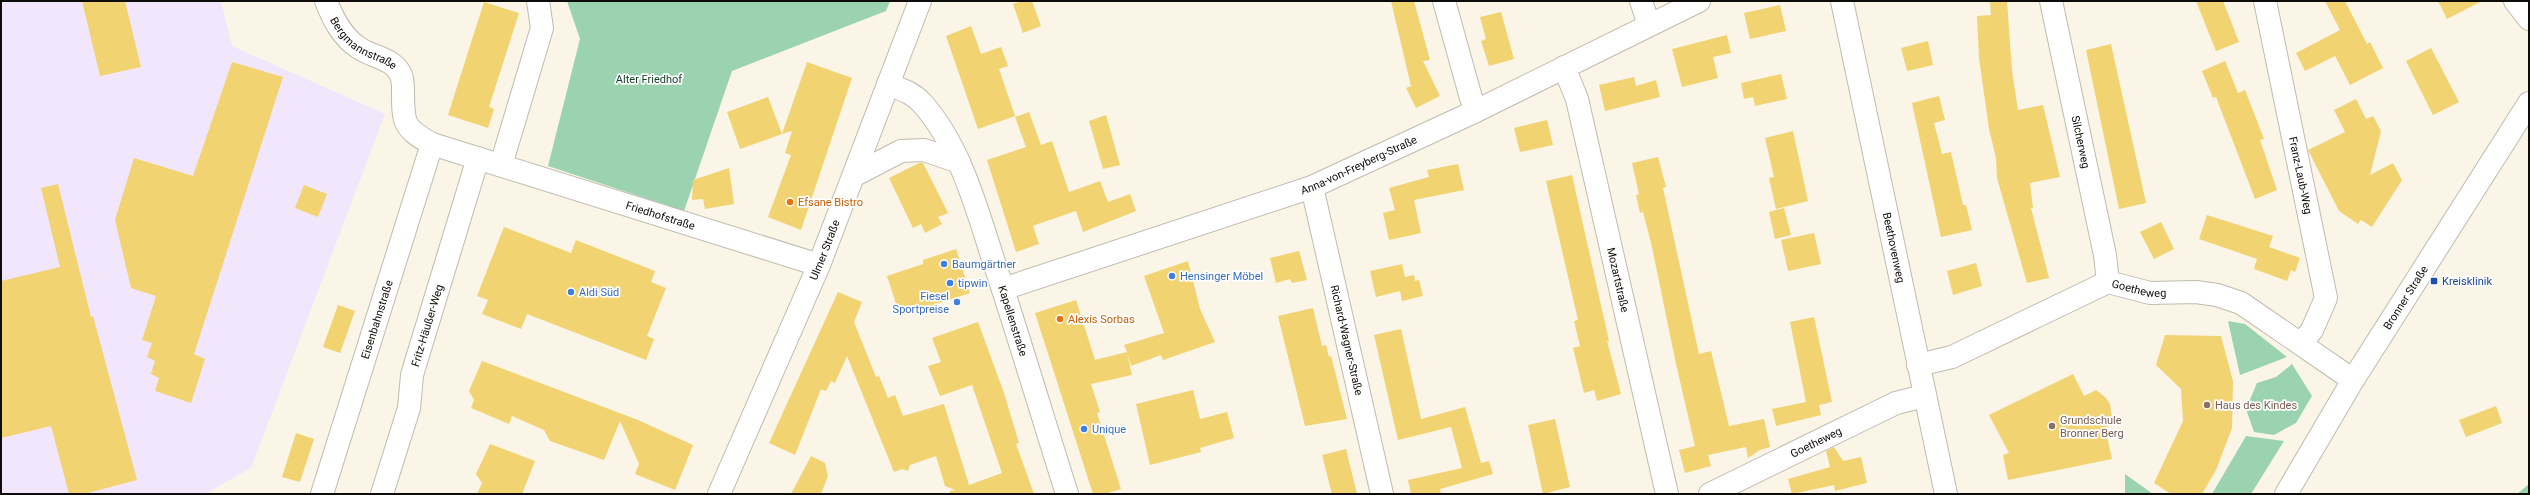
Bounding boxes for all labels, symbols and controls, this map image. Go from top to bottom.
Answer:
street label: Bergmannstraße [327,15,400,72]
park label: Alter Friedhof [616,73,682,86]
street label: Silcherweg [2069,114,2092,170]
street label: Anna-von-Freyberg-Straße [1299,133,1419,197]
street label: Franz-Laub-Weg [2286,136,2315,215]
place label: Efsane Bistro [798,196,863,209]
marker: Efsane Bistro [785,197,795,207]
street label: Friedhofstraße [624,199,697,233]
street label: Beethovenweg [1880,211,1907,284]
street label: Ulmer Straße [807,218,843,282]
street label: Mozartstraße [1604,246,1631,314]
place label: Baumgärtner [952,258,1016,271]
marker: Baumgärtner [939,259,949,269]
street label: Bronner Straße [2381,263,2431,332]
place label: Hensinger Möbel [1180,270,1263,283]
marker: Hensinger Möbel [1167,271,1177,281]
place label: Kreisklinik [2442,275,2492,288]
marker: Kreisklinik [2429,276,2439,286]
place label: tipwin [958,277,987,290]
street label: Goetheweg [2110,277,2166,300]
street label: Eisenbahnstraße [359,278,396,361]
marker: tipwin [945,278,955,288]
street label: Fritz-Häußer-Weg [409,283,446,368]
street label: Kapellenstraße [995,284,1030,358]
street label: Richard-Wagner-Straße [1328,284,1365,397]
place label: Aldi Süd [579,286,619,299]
marker: Aldi Süd [566,287,576,297]
place label: Fiesel Sportpreise [893,290,949,316]
marker: Fiesel Sportpreise [952,297,962,307]
place label: Alexis Sorbas [1068,313,1135,326]
marker: Alexis Sorbas [1055,314,1065,324]
place label: Haus des Kindes [2215,399,2297,412]
marker: Haus des Kindes [2202,400,2212,410]
place label: Grundschule Bronner Berg [2060,414,2124,440]
marker: Grundschule Bronner Berg [2047,421,2057,431]
place label: Unique [1092,423,1126,436]
marker: Unique [1079,424,1089,434]
street label: Goetheweg [1788,425,1844,461]

